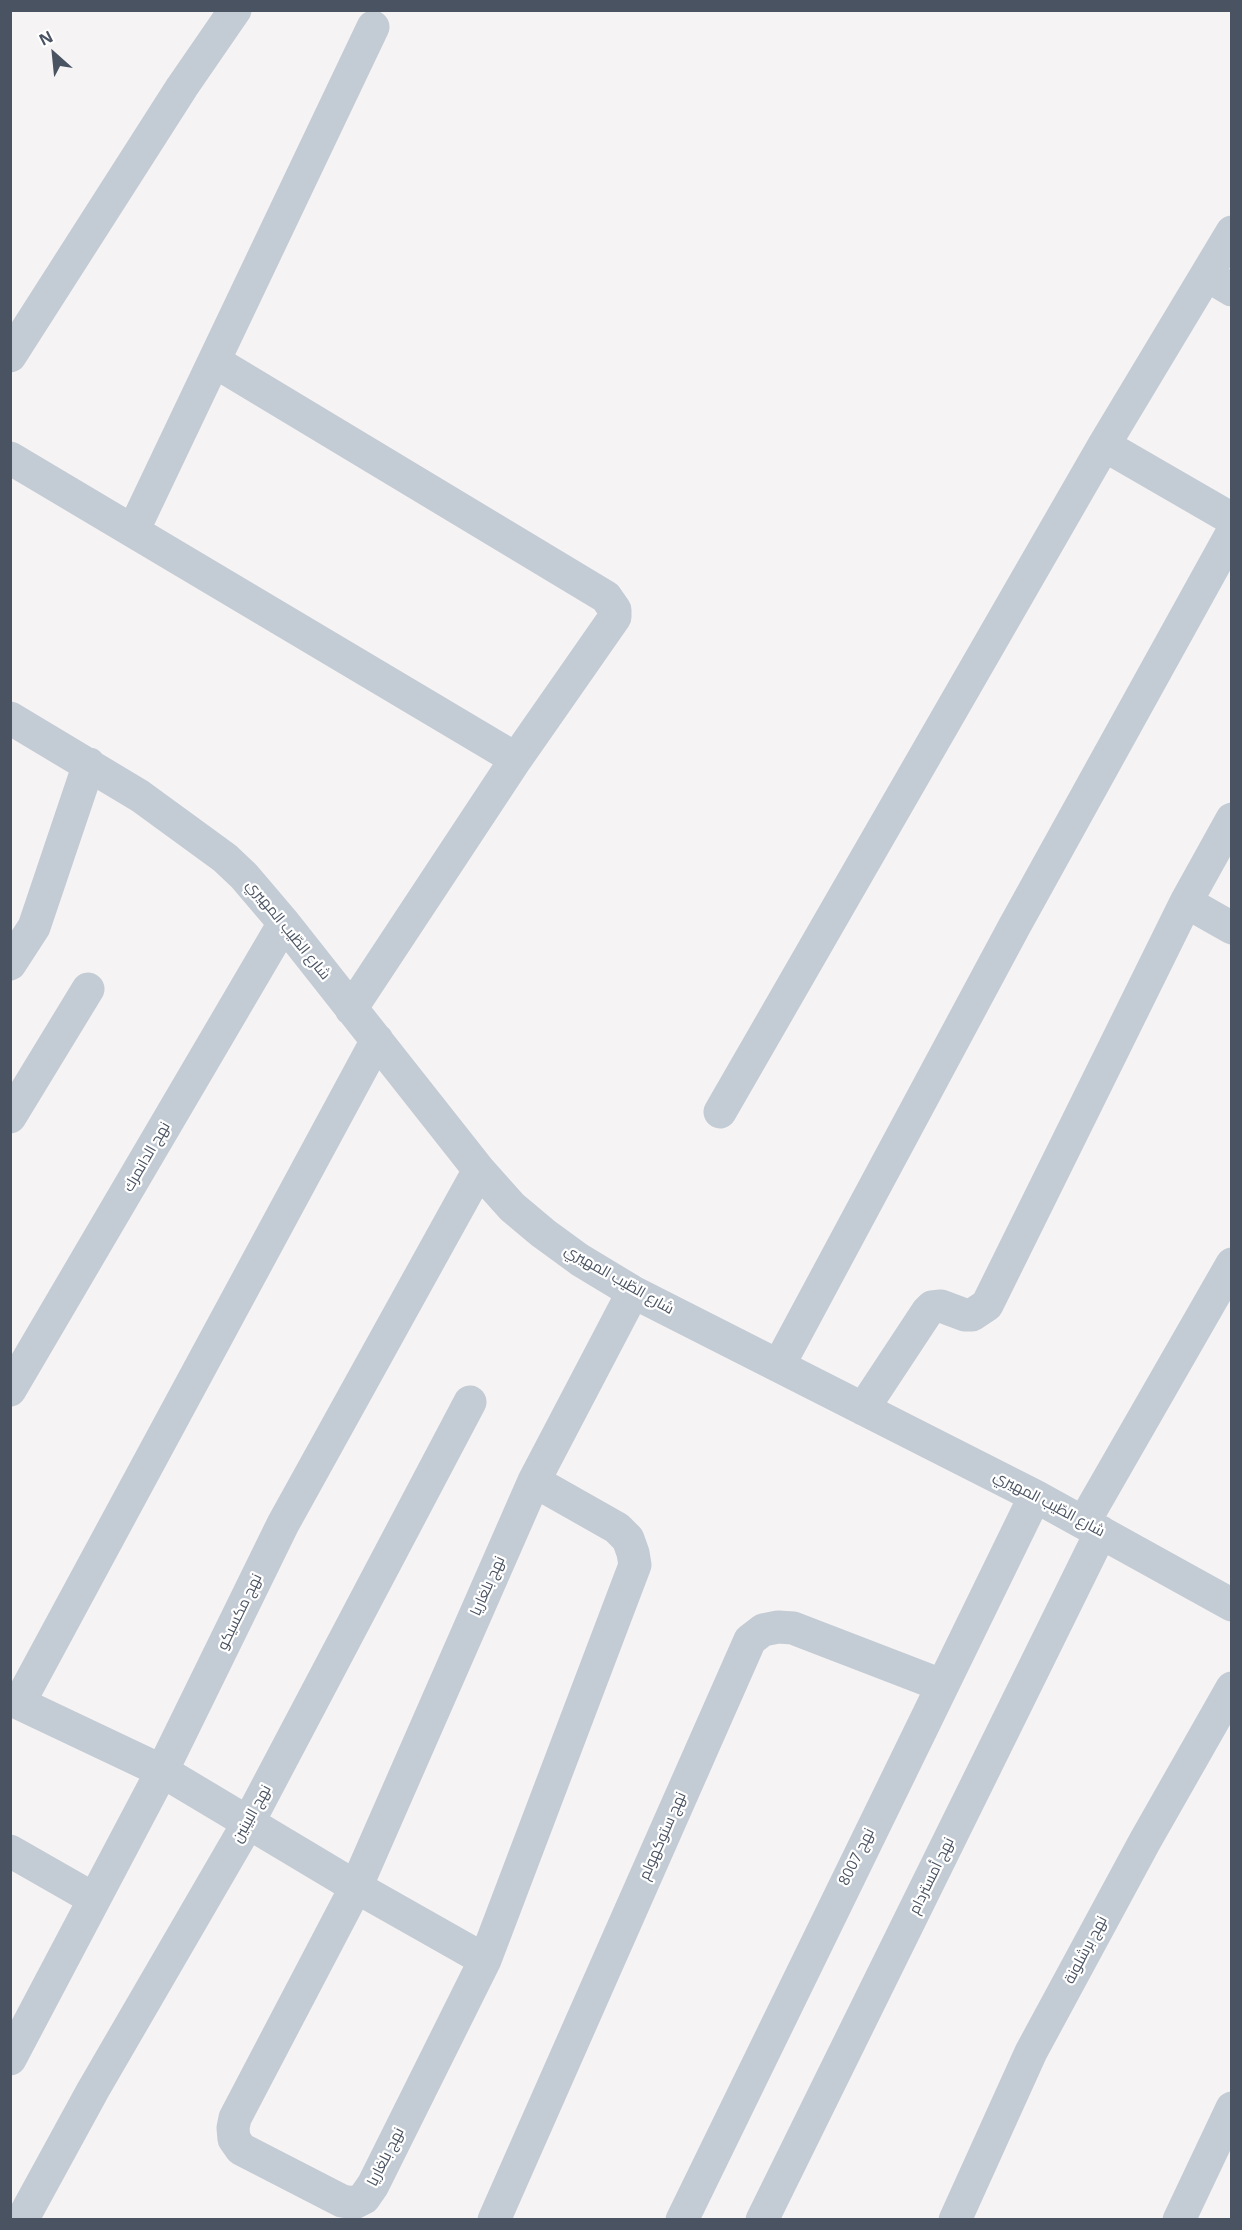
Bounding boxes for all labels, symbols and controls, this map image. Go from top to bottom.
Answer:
north arrow [24,24,84,84]
text: N [35,25,57,51]
street label: شارع الطّيب المهيري [242,876,334,984]
street label: نهج الدانمرك [120,1119,174,1195]
street label: شارع الطّيب المهيري [561,1241,677,1319]
street label: شارع الطّيب المهيري [990,1467,1108,1541]
street label: نهج بلغاريا [467,1553,509,1619]
street label: نهج مكسيكو [214,1571,266,1653]
street label: نهج البينين [229,1782,275,1846]
street label: نهج ستوكهولم [636,1789,690,1883]
street label: نهج 8007 [835,1825,879,1889]
street label: نهج أمستردام [906,1835,958,1917]
street label: نهج برشلونة [1061,1913,1111,1987]
street label: نهج بلغاريا [364,2125,408,2189]

